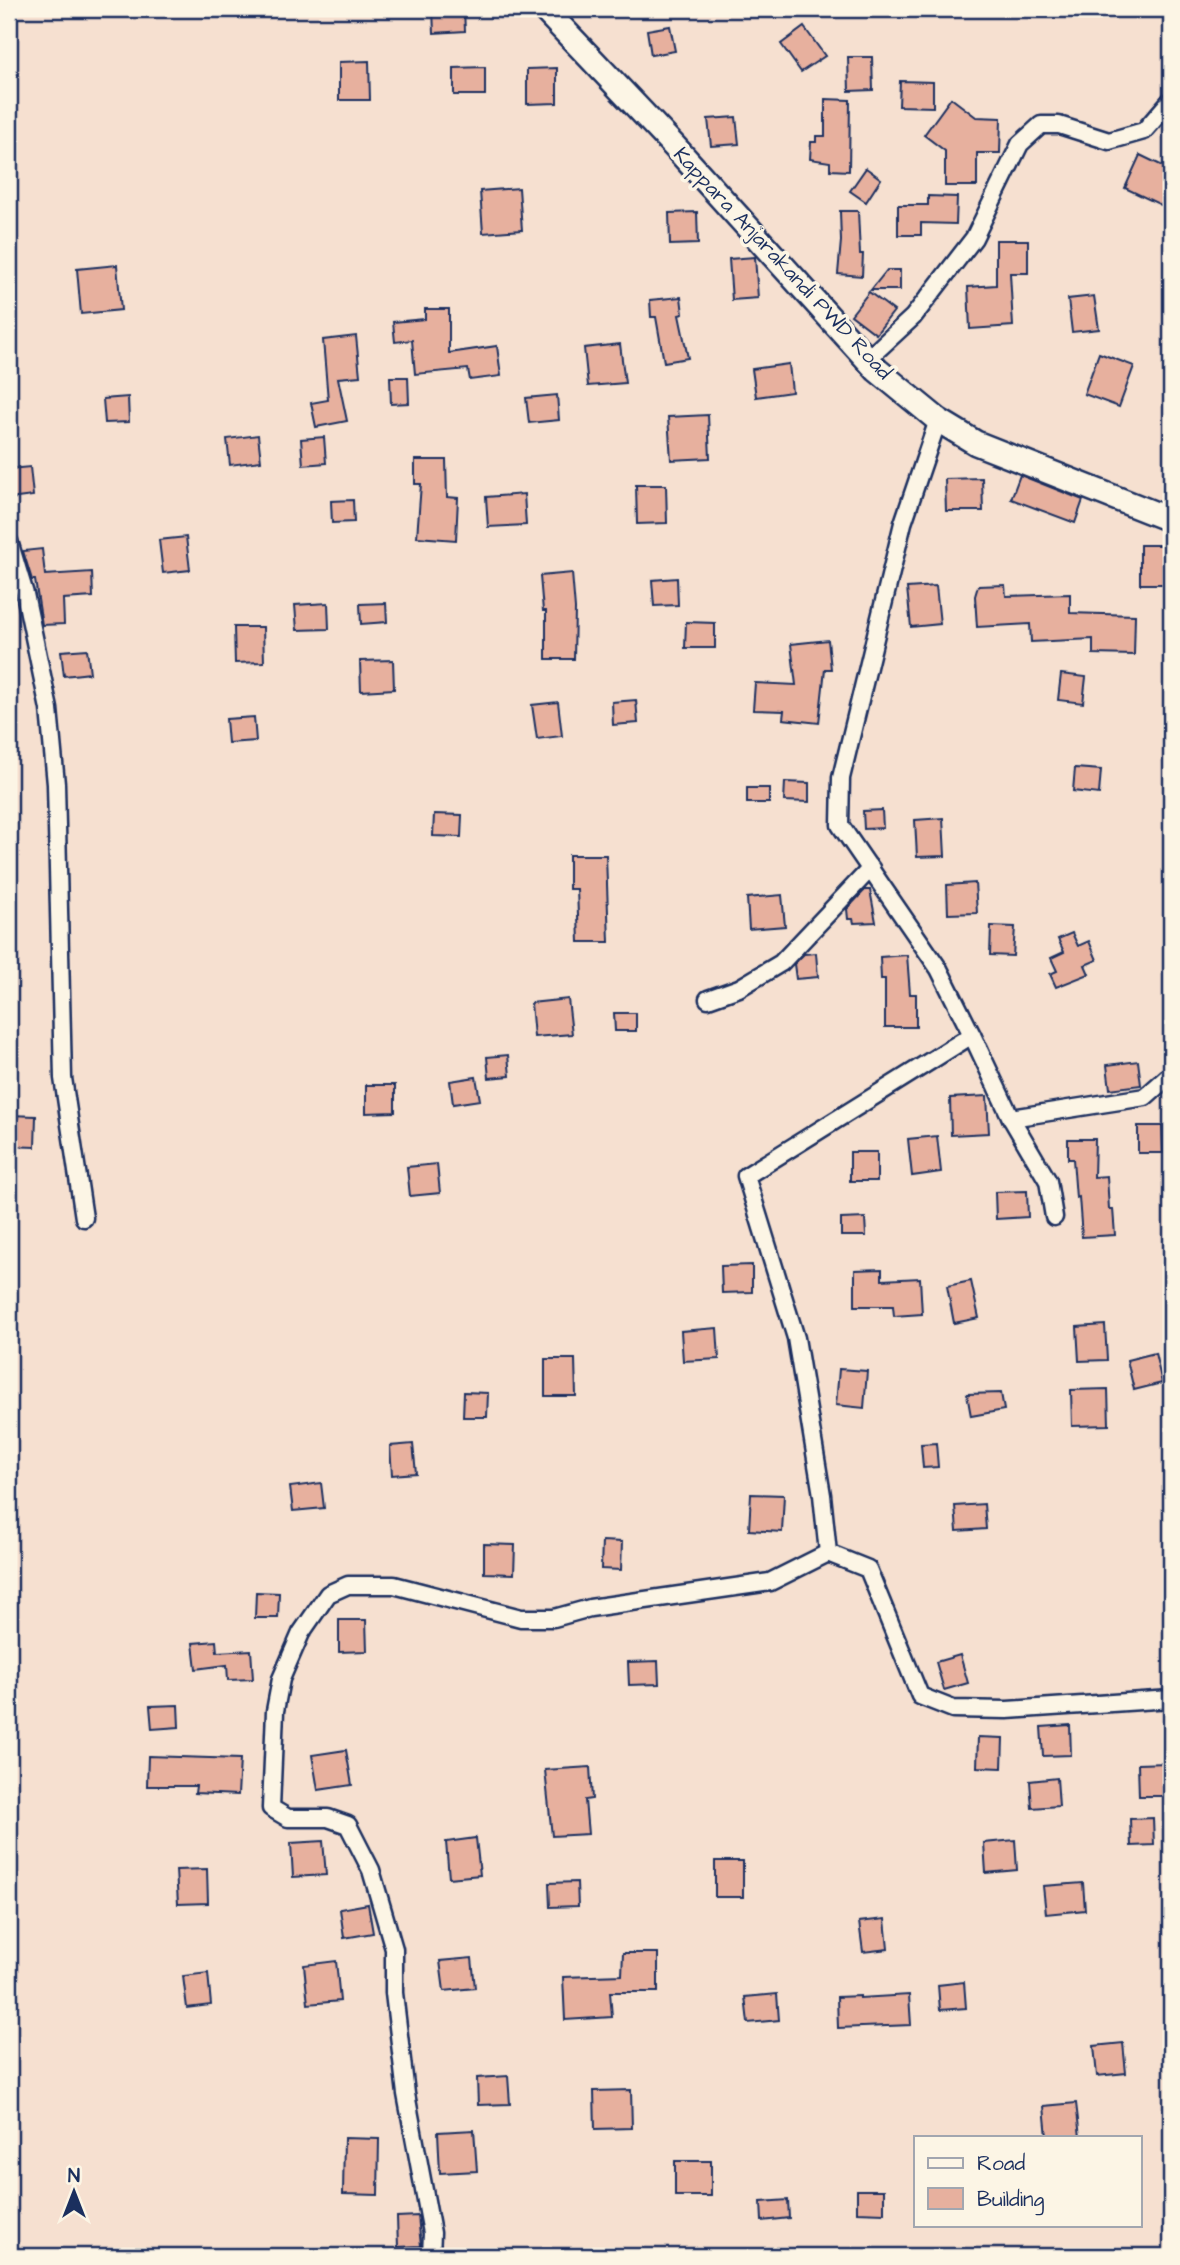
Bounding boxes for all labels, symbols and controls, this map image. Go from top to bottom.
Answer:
street label: Kappara Anjarakandi PWD Road [666,141,899,387]
legend [914,2136,1142,2226]
text: Road [977,2149,1025,2178]
north arrow [38,2156,108,2226]
text: N [68,2163,80,2190]
text: Building [977,2185,1045,2216]

